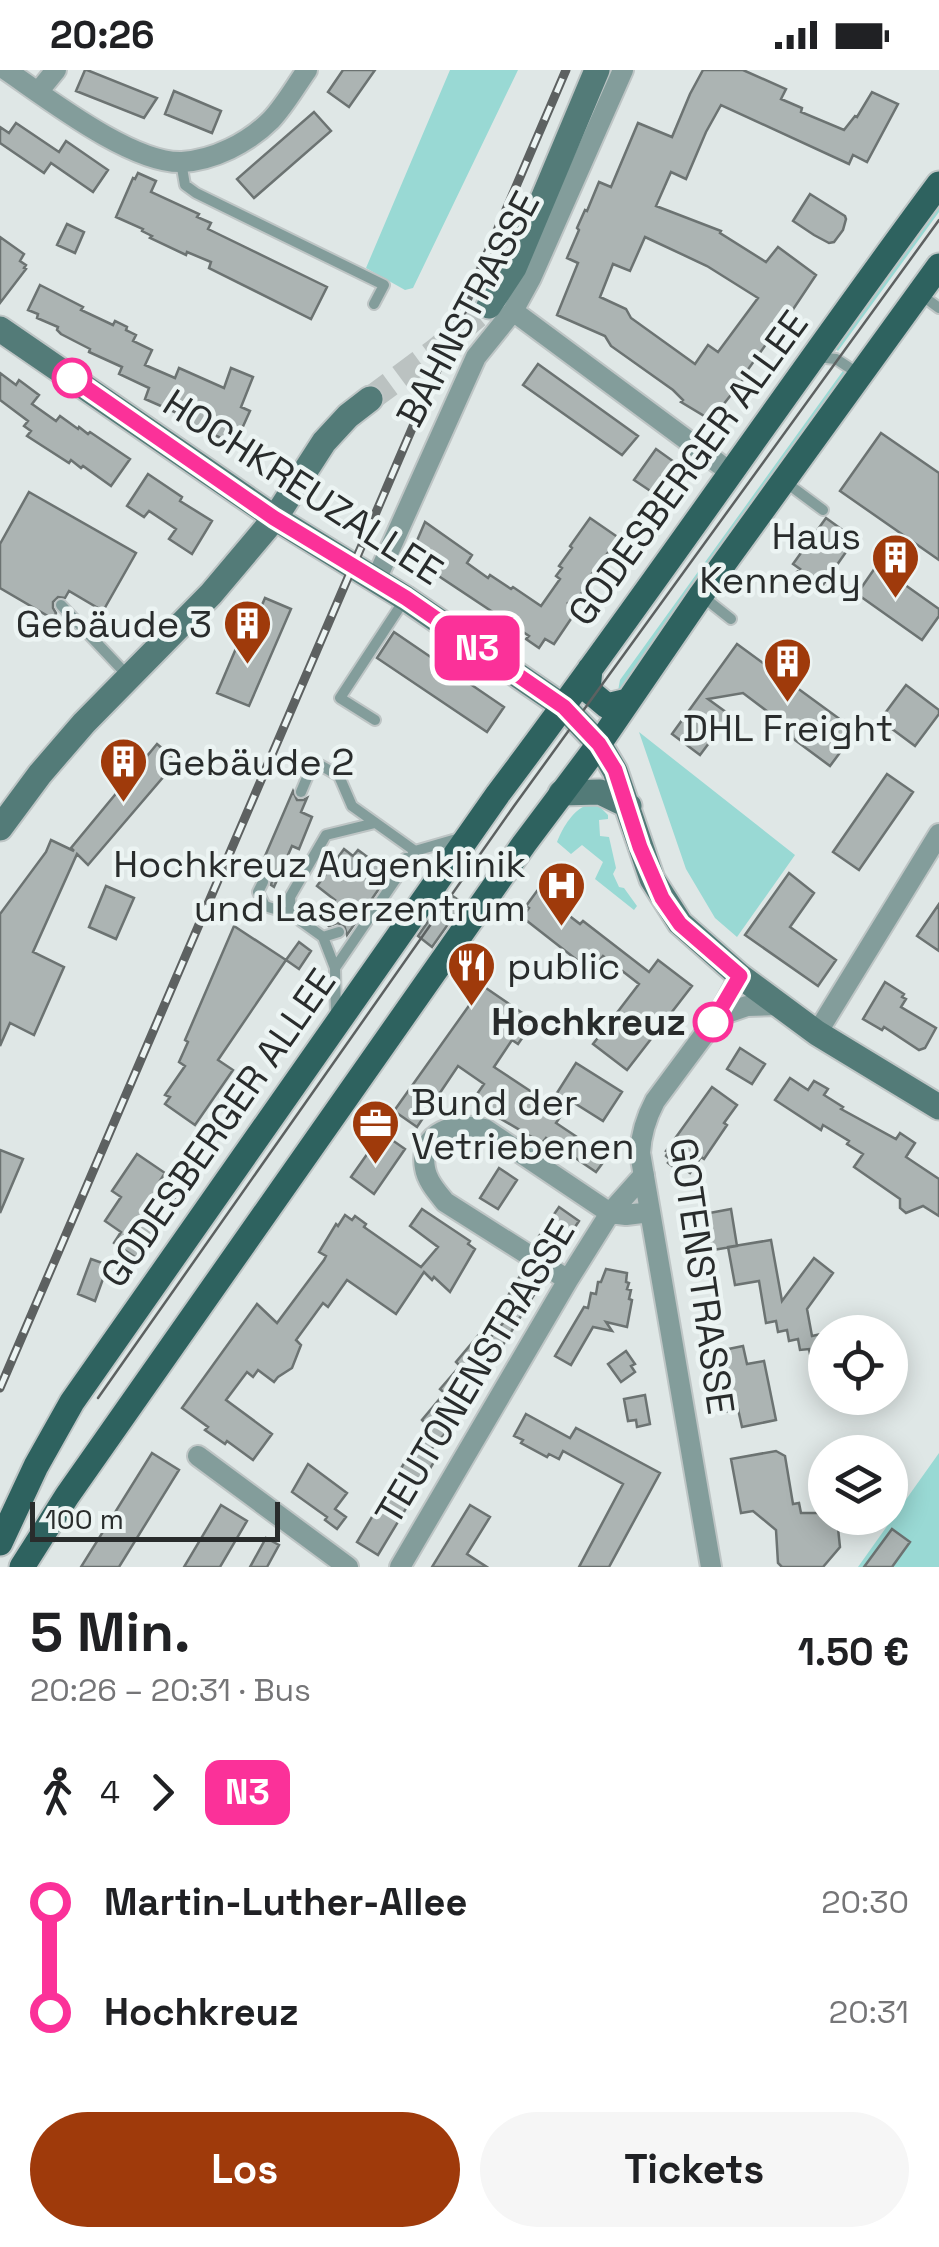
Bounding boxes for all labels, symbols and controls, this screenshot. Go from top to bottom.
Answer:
text: 20:26 [50,11,155,59]
street label: BAHNSTRASSE [386,183,550,435]
street label: GODESBERGER ALLEE [558,301,818,635]
unlabelled marker [53,359,91,397]
street label: HOCHKREUZALLEE [154,379,452,595]
place label: Haus Kennedy [699,512,861,604]
building icon: Haus Kennedy [870,532,922,600]
building icon: Gebäude 3 [221,598,273,666]
place label: Gebäude 3 [16,600,212,648]
line badge: N3 [432,616,522,680]
text: N3 [455,626,499,670]
building icon: DHL Freight [762,636,814,704]
place label: DHL Freight [683,704,893,752]
building icon: Gebäude 2 [97,736,149,804]
place label: Gebäude 2 [158,738,354,786]
place label: Hochkreuz Augenklinik und Laserzentrum [113,840,526,932]
hospital icon: Hochkreuz Augenklinik und Laserzentrum [535,860,587,928]
restaurant icon: public [446,940,498,1008]
place label: public [507,942,621,990]
street label: GODESBERGER ALLEE [90,960,346,1296]
place label: Hochkreuz [491,998,686,1046]
marker: Hochkreuz [694,1003,732,1041]
place label: Bund der Vetriebenen [411,1078,635,1170]
office icon: Bund der Vetriebenen [350,1098,402,1166]
street label: GOTENSTRASSE [659,1135,745,1417]
street label: TEUTONENSTRASSE [365,1211,585,1533]
map controls [808,1315,908,1535]
button: locate [808,1315,908,1415]
button: layers [808,1435,908,1535]
scale bar [30,1497,280,1542]
text: 100 m [45,1501,124,1537]
text: 5 Min. [30,1597,190,1667]
text: 1.50 € [798,1628,909,1676]
text: 20:26 – 20:31 · Bus [30,1670,311,1710]
icon: walk [30,1765,85,1820]
icon: forward [135,1765,190,1820]
text: N3 [225,1770,270,1814]
text: 4 [100,1772,120,1812]
text: Martin-Luther-Allee [104,1878,467,1926]
text: 20:30 [821,1882,909,1922]
text: Hochkreuz [104,1988,299,2036]
text: 20:31 [829,1992,909,2032]
button: Los [30,2112,460,2227]
button: Tickets [480,2112,909,2227]

